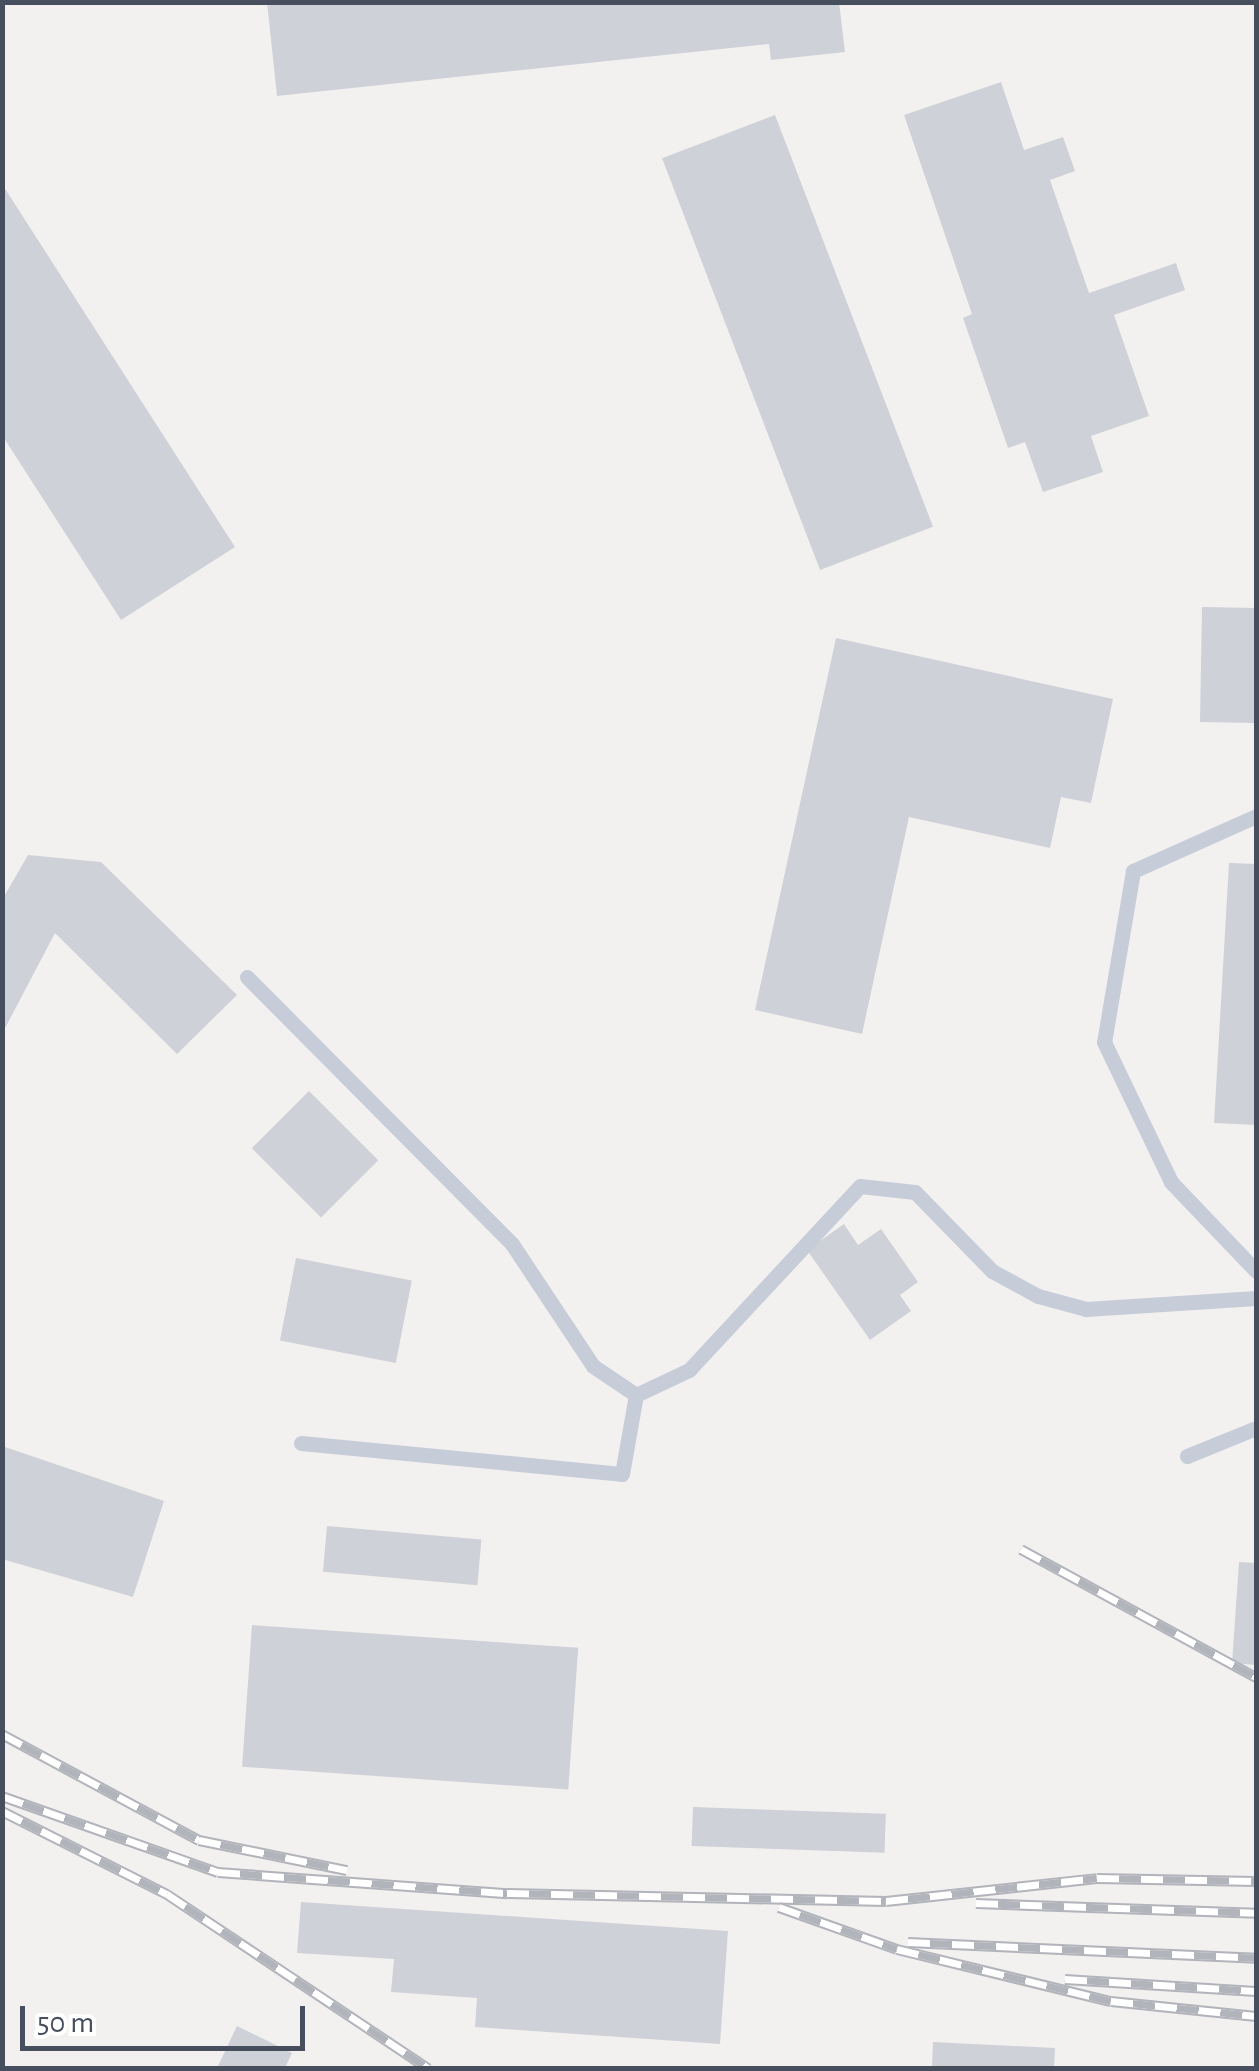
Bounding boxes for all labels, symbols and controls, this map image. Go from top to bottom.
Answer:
scale bar [25,1986,310,2048]
text: 50 m [37,2008,94,2038]

